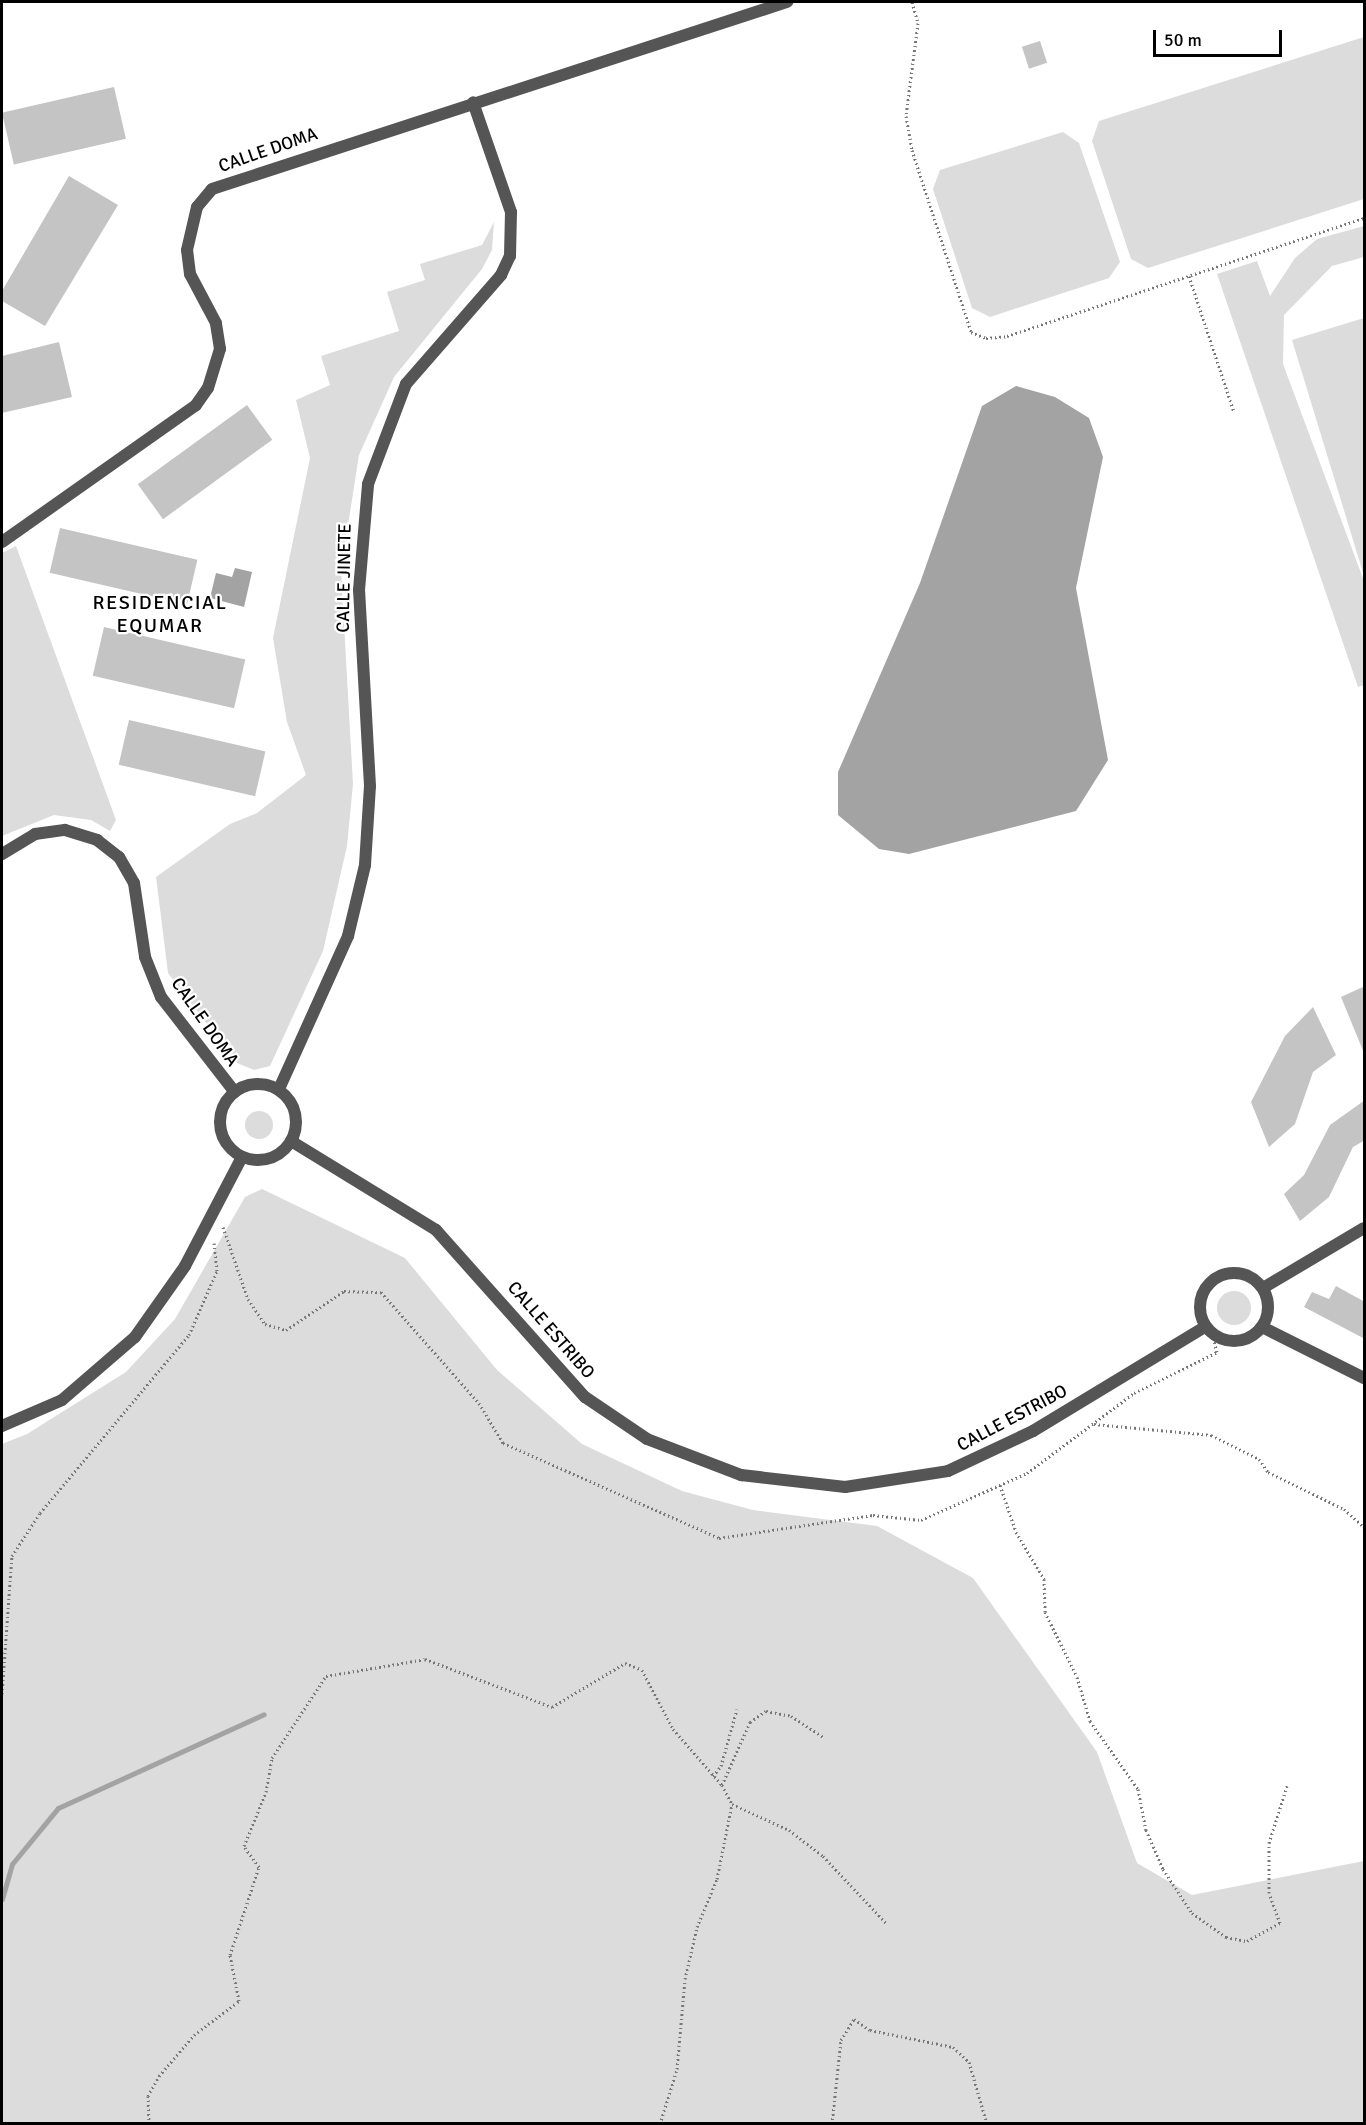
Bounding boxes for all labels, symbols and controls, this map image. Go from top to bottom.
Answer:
scale bar [1156,18,1285,56]
text: 50 m [1164,29,1202,51]
street label: CALLE DOMA [216,123,320,177]
street label: CALLE JINETE [332,523,356,633]
district label: RESIDENCIAL EQUMAR [92,591,228,638]
street label: CALLE DOMA [166,973,244,1071]
street label: CALLE ESTRIBO [503,1277,599,1383]
street label: CALLE ESTRIBO [953,1380,1071,1456]

